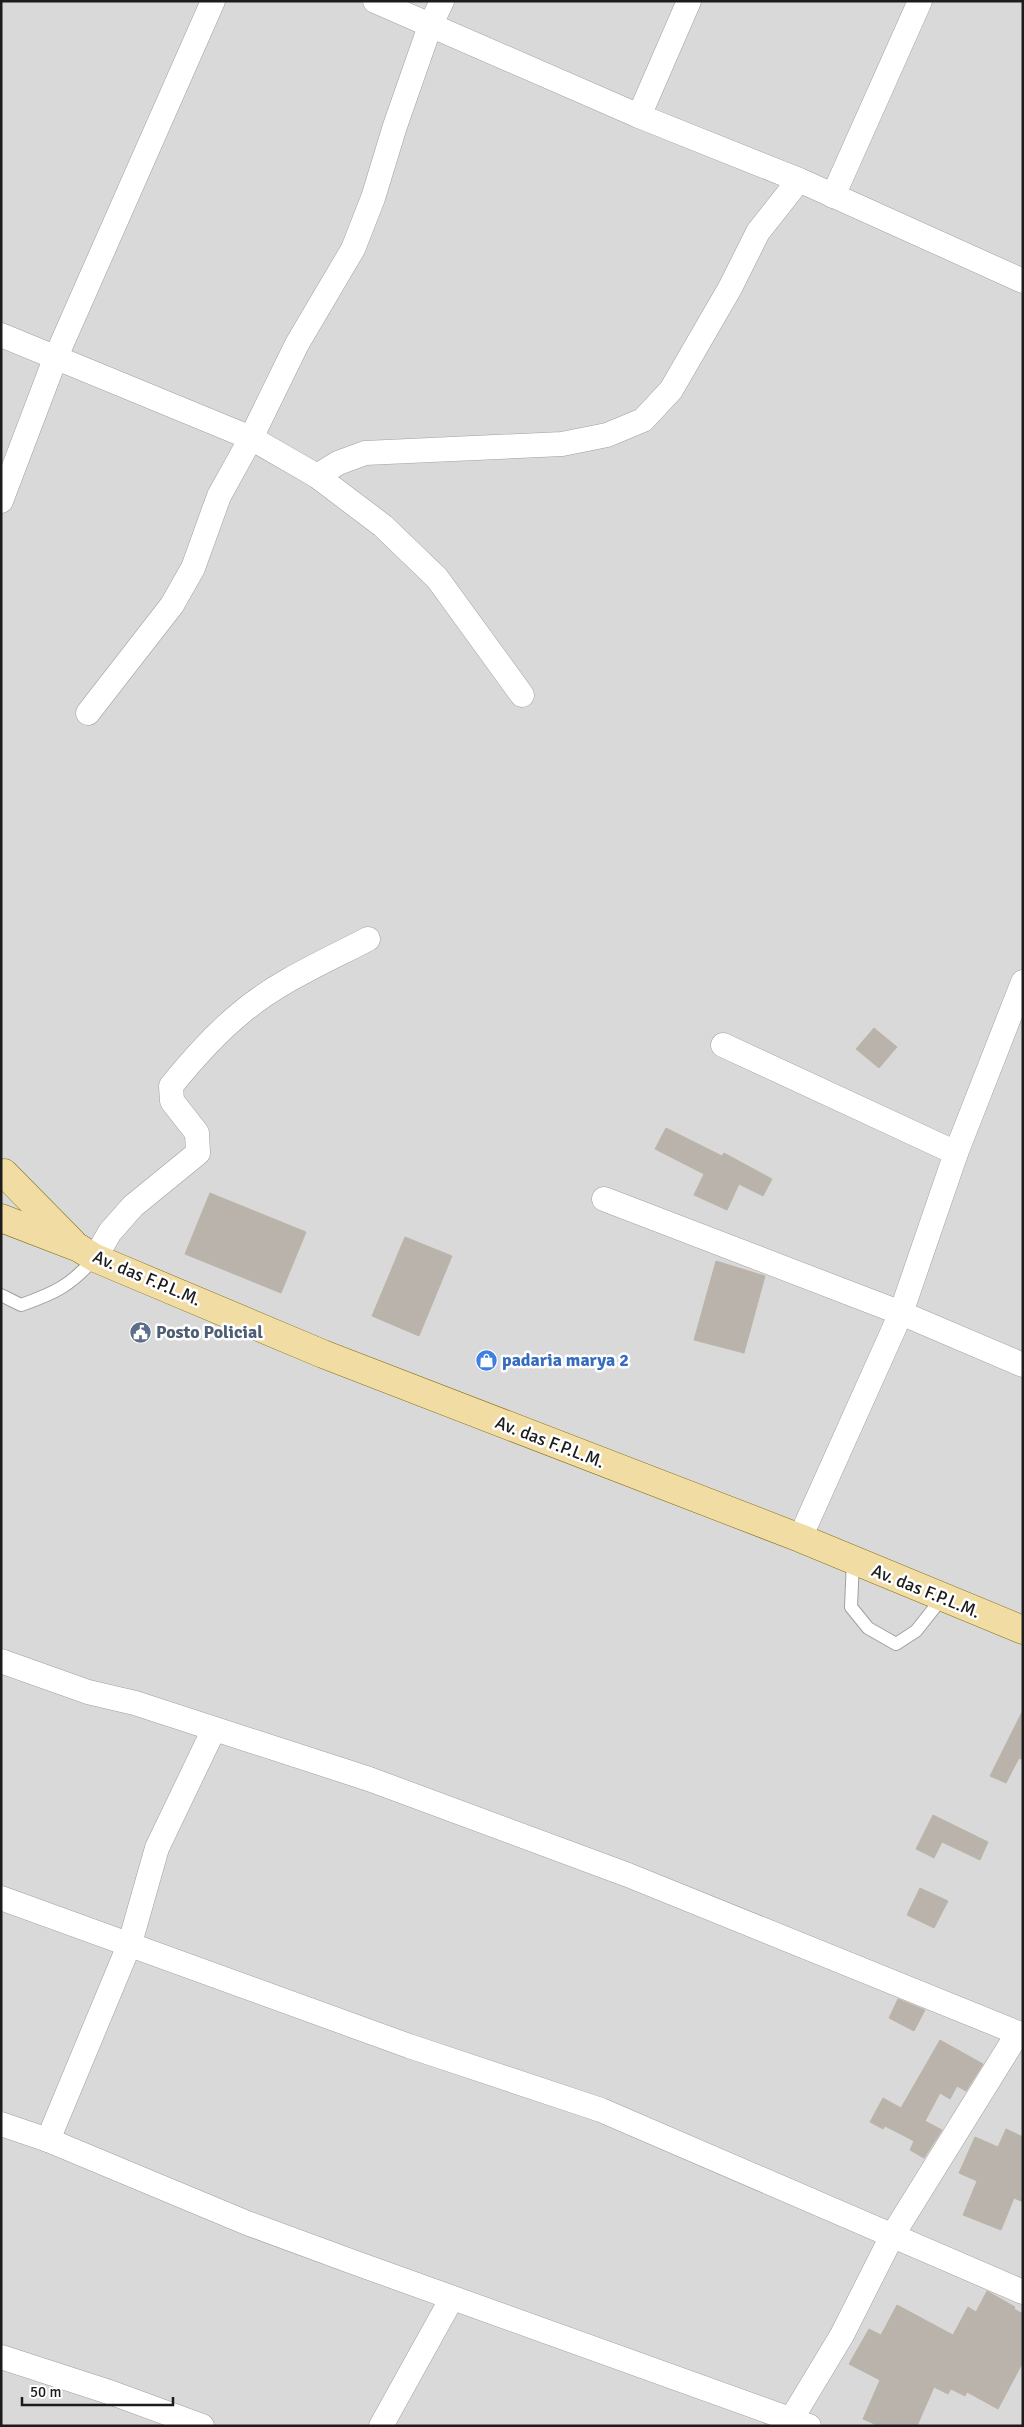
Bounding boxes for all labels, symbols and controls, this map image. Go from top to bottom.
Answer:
street label: Av. das F.P.L.M. [90,1245,204,1311]
public building icon: Posto Policial [128,1320,152,1344]
place label: Posto Policial [156,1321,263,1343]
shop icon: padaria marya 2 [474,1348,498,1372]
place label: padaria marya 2 [502,1349,629,1371]
street label: Av. das F.P.L.M. [492,1411,608,1473]
street label: Av. das F.P.L.M. [868,1559,984,1623]
scale bar [22,2374,174,2406]
text: 50 m [30,2383,61,2401]

